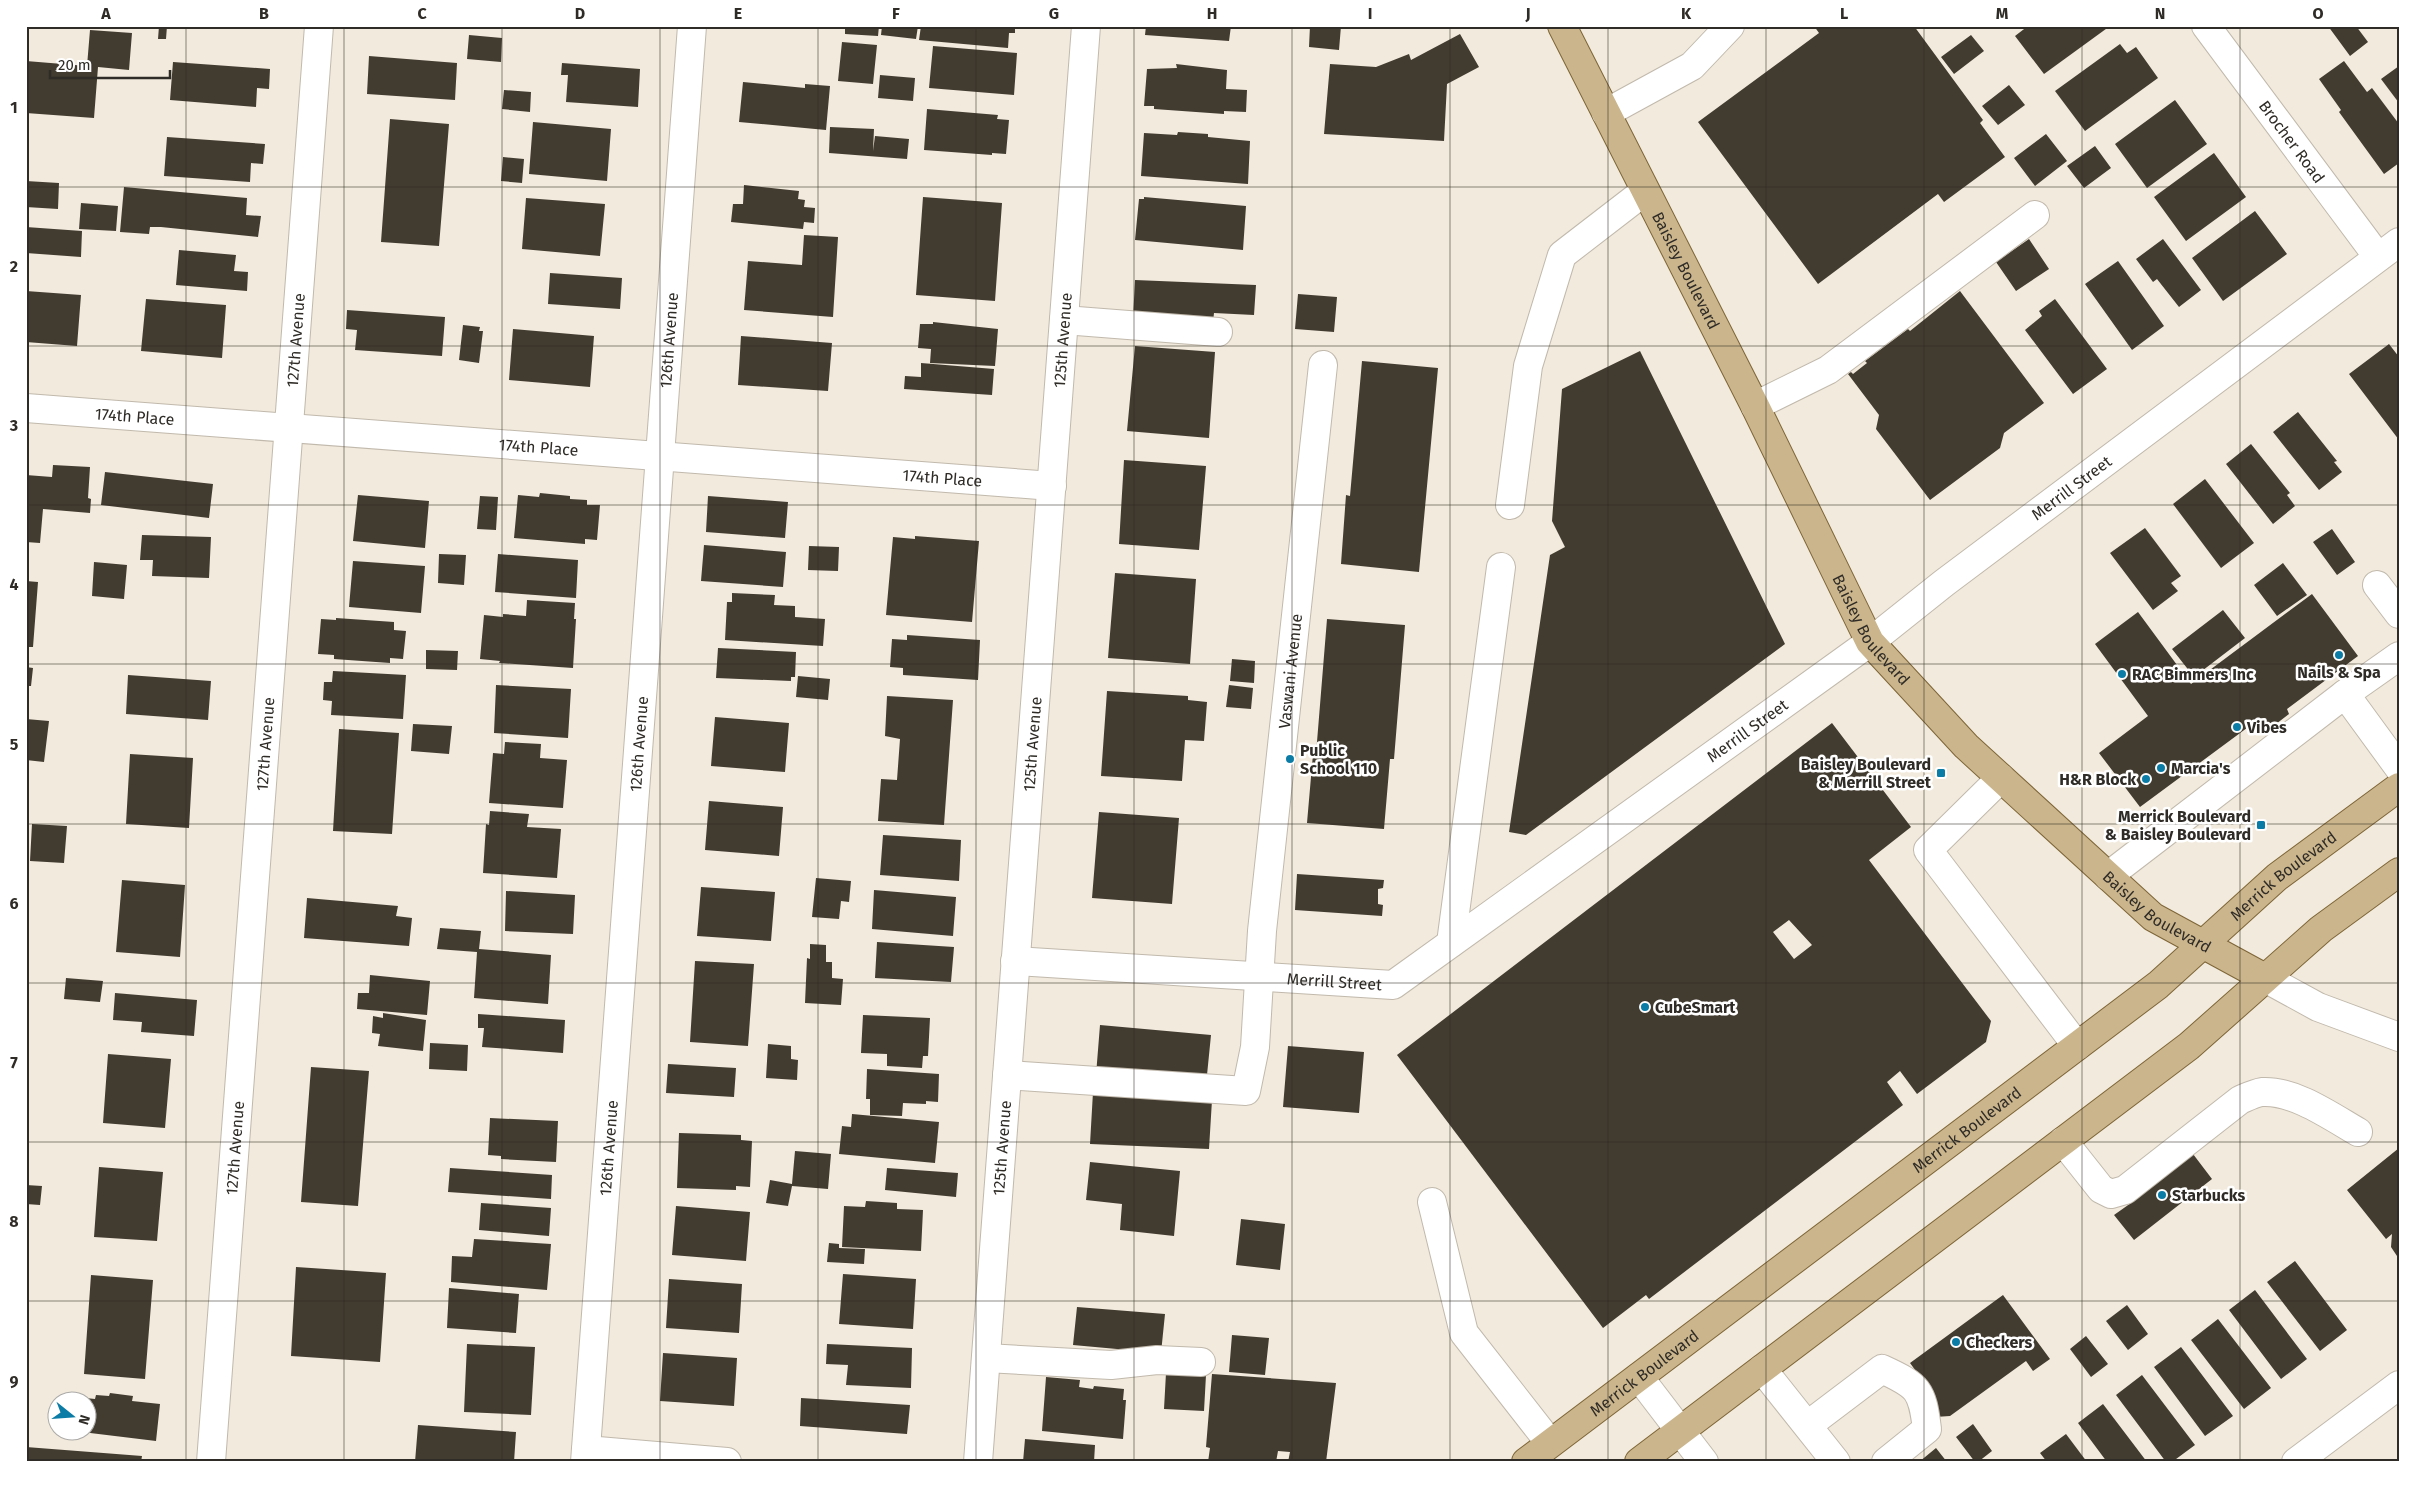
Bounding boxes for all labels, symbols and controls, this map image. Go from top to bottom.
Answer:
text: A [100,4,111,23]
text: B [259,4,269,23]
text: C [417,4,427,23]
text: D [575,4,585,23]
text: E [734,4,742,23]
text: F [892,4,900,23]
text: G [1049,4,1059,23]
text: H [1207,4,1217,23]
text: I [1368,4,1372,23]
text: J [1524,4,1531,23]
text: K [1681,4,1692,23]
text: L [1840,4,1848,23]
text: M [1996,4,2009,23]
text: N [2155,4,2165,23]
text: O [2312,4,2324,23]
scale bar [50,48,170,80]
text: 20 m [58,56,91,74]
street label: Brocher Road [2255,97,2328,187]
text: 1 [10,98,18,117]
street label: Baisley Boulevard [1648,209,1723,332]
text: 2 [10,257,18,276]
street label: 127th Avenue [283,292,309,388]
street label: 126th Avenue [656,292,682,389]
street label: 125th Avenue [1050,292,1076,388]
street label: 174th Place [94,404,175,429]
text: 3 [9,416,18,435]
street label: 174th Place [498,435,579,460]
street label: Merrill Street [2028,452,2116,524]
street label: 174th Place [902,466,983,491]
street label: Baisley Boulevard [1828,571,1914,689]
text: 4 [9,575,19,594]
street label: Vaswani Avenue [1275,613,1306,730]
marker: Nails & Spa [2333,649,2345,661]
place label: Nails & Spa [2297,663,2381,682]
place label: RAC Bimmers Inc [2132,665,2254,684]
marker: RAC Bimmers Inc [2116,668,2128,680]
street label: 126th Avenue [626,695,652,793]
street label: Merrill Street [1703,695,1792,766]
street label: 127th Avenue [252,696,279,792]
street label: 125th Avenue [1019,696,1046,792]
place label: Vibes [2246,718,2287,737]
marker: Vibes [2231,721,2243,733]
text: 5 [10,735,19,754]
place label: Public School 110 [1300,741,1377,778]
marker: Public School 110 [1284,753,1296,765]
place label: Baisley Boulevard & Merrill Street [1801,755,1932,792]
place label: Marcia's [2171,759,2231,778]
marker: Marcia's [2155,762,2167,774]
marker: Baisley Boulevard & Merrill Street [1935,767,1947,779]
place label: H&R Block [2059,770,2136,789]
marker: H&R Block [2140,773,2152,785]
place label: Merrick Boulevard & Baisley Boulevard [2105,807,2251,844]
marker: Merrick Boulevard & Baisley Boulevard [2255,819,2267,831]
street label: Merrick Boulevard [2226,827,2340,925]
street label: Baisley Boulevard [2099,867,2214,957]
text: 6 [9,894,19,913]
street label: Merrill Street [1286,969,1383,994]
place label: CubeSmart [1655,998,1736,1017]
marker: CubeSmart [1639,1001,1651,1013]
text: 7 [10,1053,18,1072]
street label: Merrick Boulevard [1909,1083,2025,1177]
street label: 126th Avenue [596,1099,622,1196]
street label: 127th Avenue [222,1100,248,1196]
street label: 125th Avenue [989,1100,1015,1196]
place label: Starbucks [2172,1186,2245,1205]
marker: Starbucks [2156,1189,2168,1201]
text: 8 [9,1212,19,1231]
street label: Merrick Boulevard [1586,1326,1703,1420]
place label: Checkers [1966,1333,2032,1352]
marker: Checkers [1950,1336,1962,1348]
text: 9 [10,1372,19,1391]
north arrow [48,1390,98,1440]
text: N [74,1413,93,1427]

